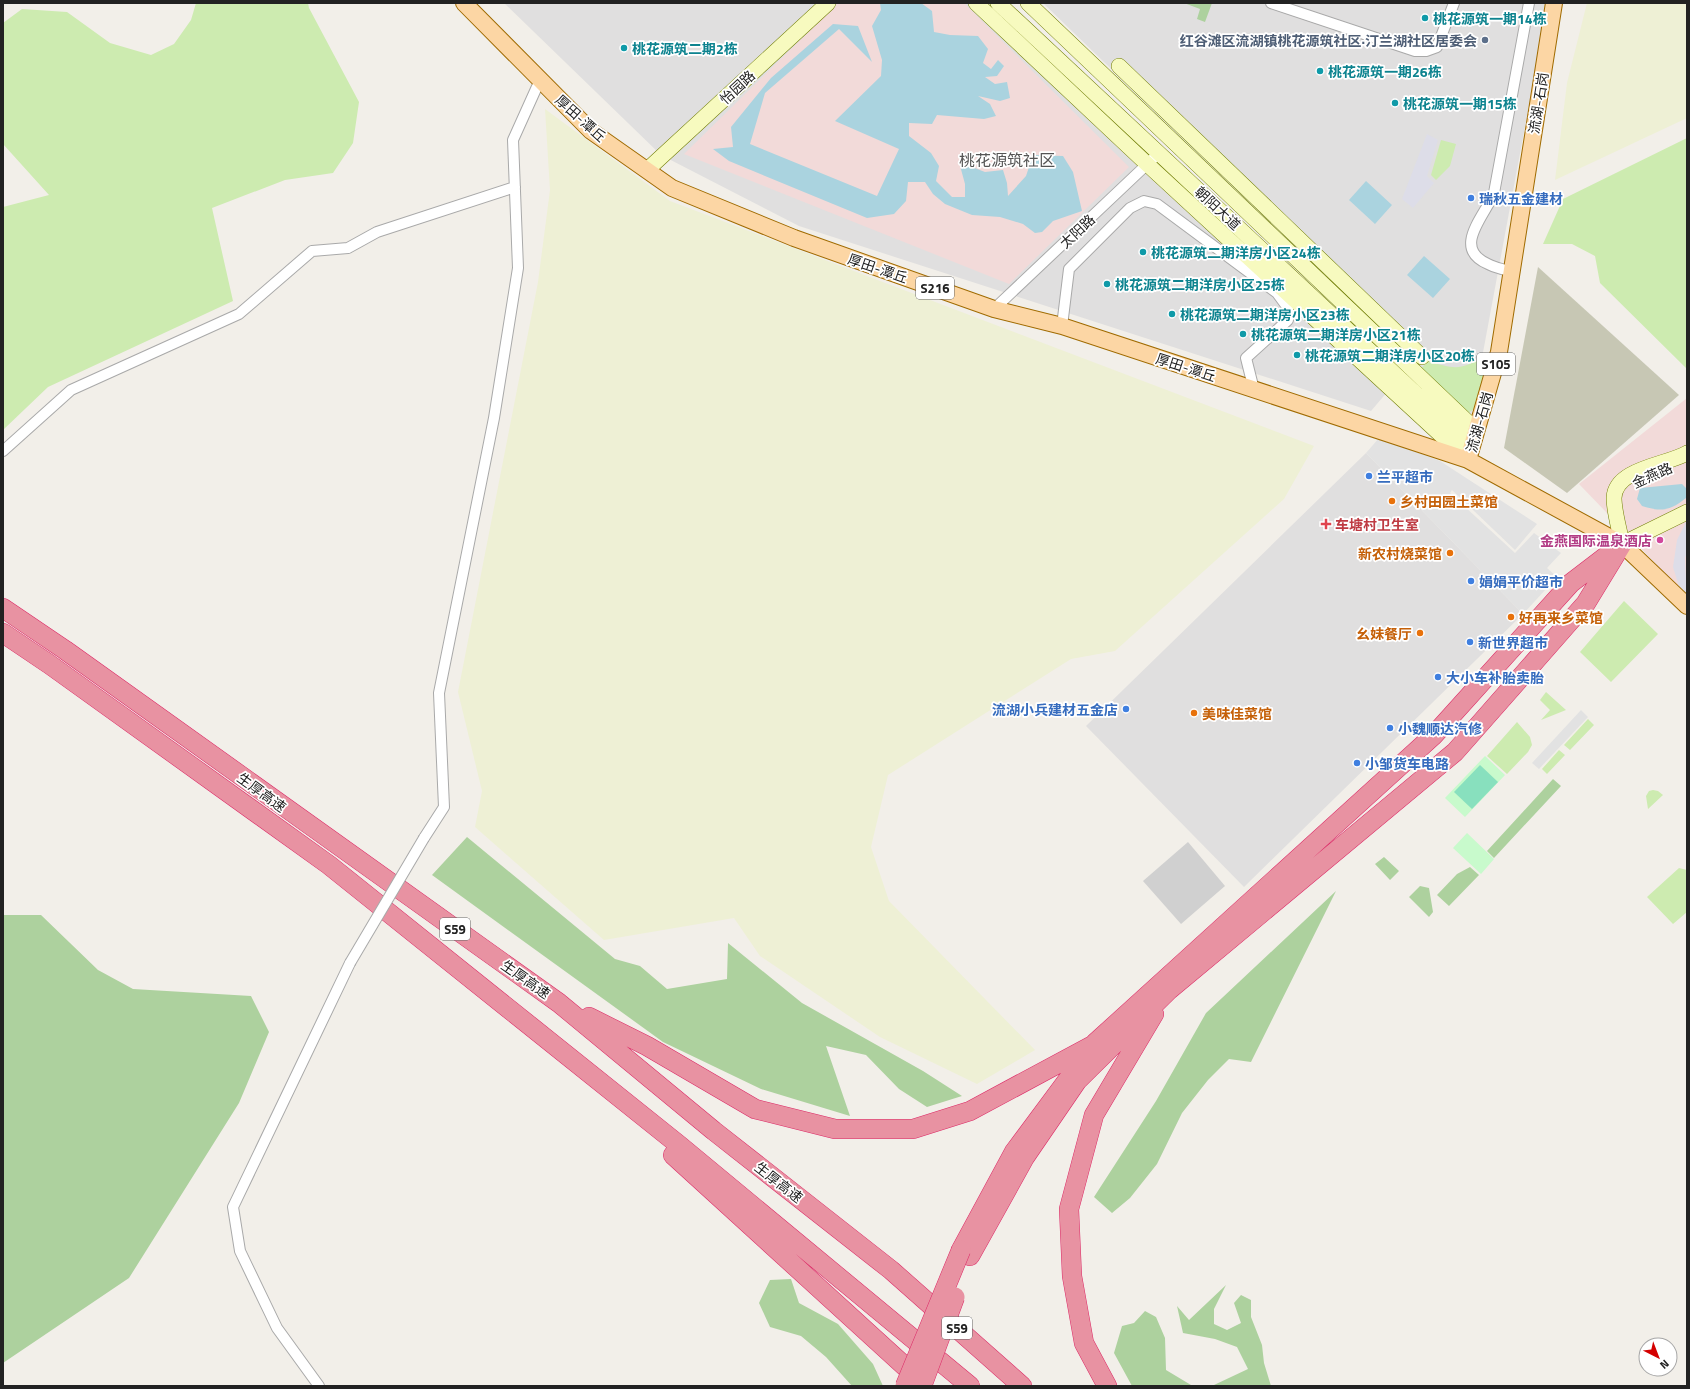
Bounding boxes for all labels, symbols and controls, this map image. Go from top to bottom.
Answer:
place label: 桃花源筑一期14栋 [1433,8,1547,29]
marker: 桃花源筑一期14栋 [1420,13,1430,23]
place label: 红谷滩区流湖镇桃花源筑社区·汀兰湖社区居委会 [1179,30,1477,51]
marker: 红谷滩区流湖镇桃花源筑社区·汀兰湖社区居委会 [1480,35,1490,45]
place label: 桃花源筑二期2栋 [632,38,738,59]
marker: 桃花源筑二期2栋 [619,43,629,53]
place label: 桃花源筑一期26栋 [1328,61,1442,82]
street label: 怡园路 [714,65,760,109]
marker: 桃花源筑一期26栋 [1315,66,1325,76]
street label: 流湖-石岗 [1523,71,1553,135]
street label: 厚田-潭丘 [551,89,611,147]
place label: 桃花源筑一期15栋 [1403,93,1517,114]
marker: 桃花源筑一期15栋 [1390,98,1400,108]
district label: 桃花源筑社区 [959,148,1055,172]
street label: 朝阳大道 [1190,181,1246,235]
place label: 瑞秋五金建材 [1479,188,1563,209]
marker: 瑞秋五金建材 [1466,193,1476,203]
street label: 太阳路 [1054,209,1100,253]
place label: 桃花源筑二期洋房小区24栋 [1151,242,1321,263]
marker: 桃花源筑二期洋房小区24栋 [1138,247,1148,257]
street label: 厚田-潭丘 [845,248,911,288]
place label: 桃花源筑二期洋房小区25栋 [1115,274,1285,295]
road number: S216 [916,277,954,299]
marker: 桃花源筑二期洋房小区25栋 [1102,279,1112,289]
place label: 桃花源筑二期洋房小区23栋 [1180,304,1350,325]
marker: 桃花源筑二期洋房小区23栋 [1167,309,1177,319]
place label: 桃花源筑二期洋房小区21栋 [1251,324,1421,345]
marker: 桃花源筑二期洋房小区21栋 [1238,329,1248,339]
place label: 桃花源筑二期洋房小区20栋 [1305,345,1475,366]
street label: 厚田-潭丘 [1153,347,1219,387]
marker: 桃花源筑二期洋房小区20栋 [1292,350,1302,360]
road number: S105 [1477,353,1515,375]
street label: 流湖-石岗 [1460,389,1498,455]
street label: 金燕路 [1629,457,1675,493]
place label: 兰平超市 [1377,466,1433,487]
marker: 兰平超市 [1364,471,1374,481]
place label: 乡村田园土菜馆 [1400,491,1498,512]
marker: 乡村田园土菜馆 [1387,496,1397,506]
place label: 车塘村卫生室 [1335,514,1419,535]
marker: 车塘村卫生室 [1320,518,1332,530]
place label: 金燕国际温泉酒店 [1540,530,1652,551]
marker: 金燕国际温泉酒店 [1655,535,1665,545]
place label: 新农村烧菜馆 [1358,543,1442,564]
marker: 新农村烧菜馆 [1445,548,1455,558]
place label: 娟娟平价超市 [1479,571,1563,592]
marker: 娟娟平价超市 [1466,576,1476,586]
place label: 好再来乡菜馆 [1519,607,1603,628]
marker: 好再来乡菜馆 [1506,612,1516,622]
place label: 幺妹餐厅 [1356,623,1412,644]
marker: 幺妹餐厅 [1415,628,1425,638]
place label: 新世界超市 [1478,632,1548,653]
marker: 新世界超市 [1465,637,1475,647]
place label: 大小车补胎卖胎 [1446,667,1544,688]
marker: 大小车补胎卖胎 [1433,672,1443,682]
place label: 流湖小兵建材五金店 [992,699,1118,720]
place label: 美味佳菜馆 [1202,703,1272,724]
marker: 流湖小兵建材五金店 [1121,704,1131,714]
marker: 美味佳菜馆 [1189,708,1199,718]
place label: 小魏顺达汽修 [1398,718,1482,739]
marker: 小魏顺达汽修 [1385,723,1395,733]
place label: 小邹货车电路 [1365,753,1449,774]
marker: 小邹货车电路 [1352,758,1362,768]
street label: 生厚高速 [233,767,291,817]
road number: S59 [440,918,470,940]
street label: 生厚高速 [497,954,555,1004]
street label: 生厚高速 [750,1156,808,1208]
road number: S59 [942,1317,972,1339]
north arrow [1638,1337,1678,1377]
text: N [1657,1356,1673,1373]

